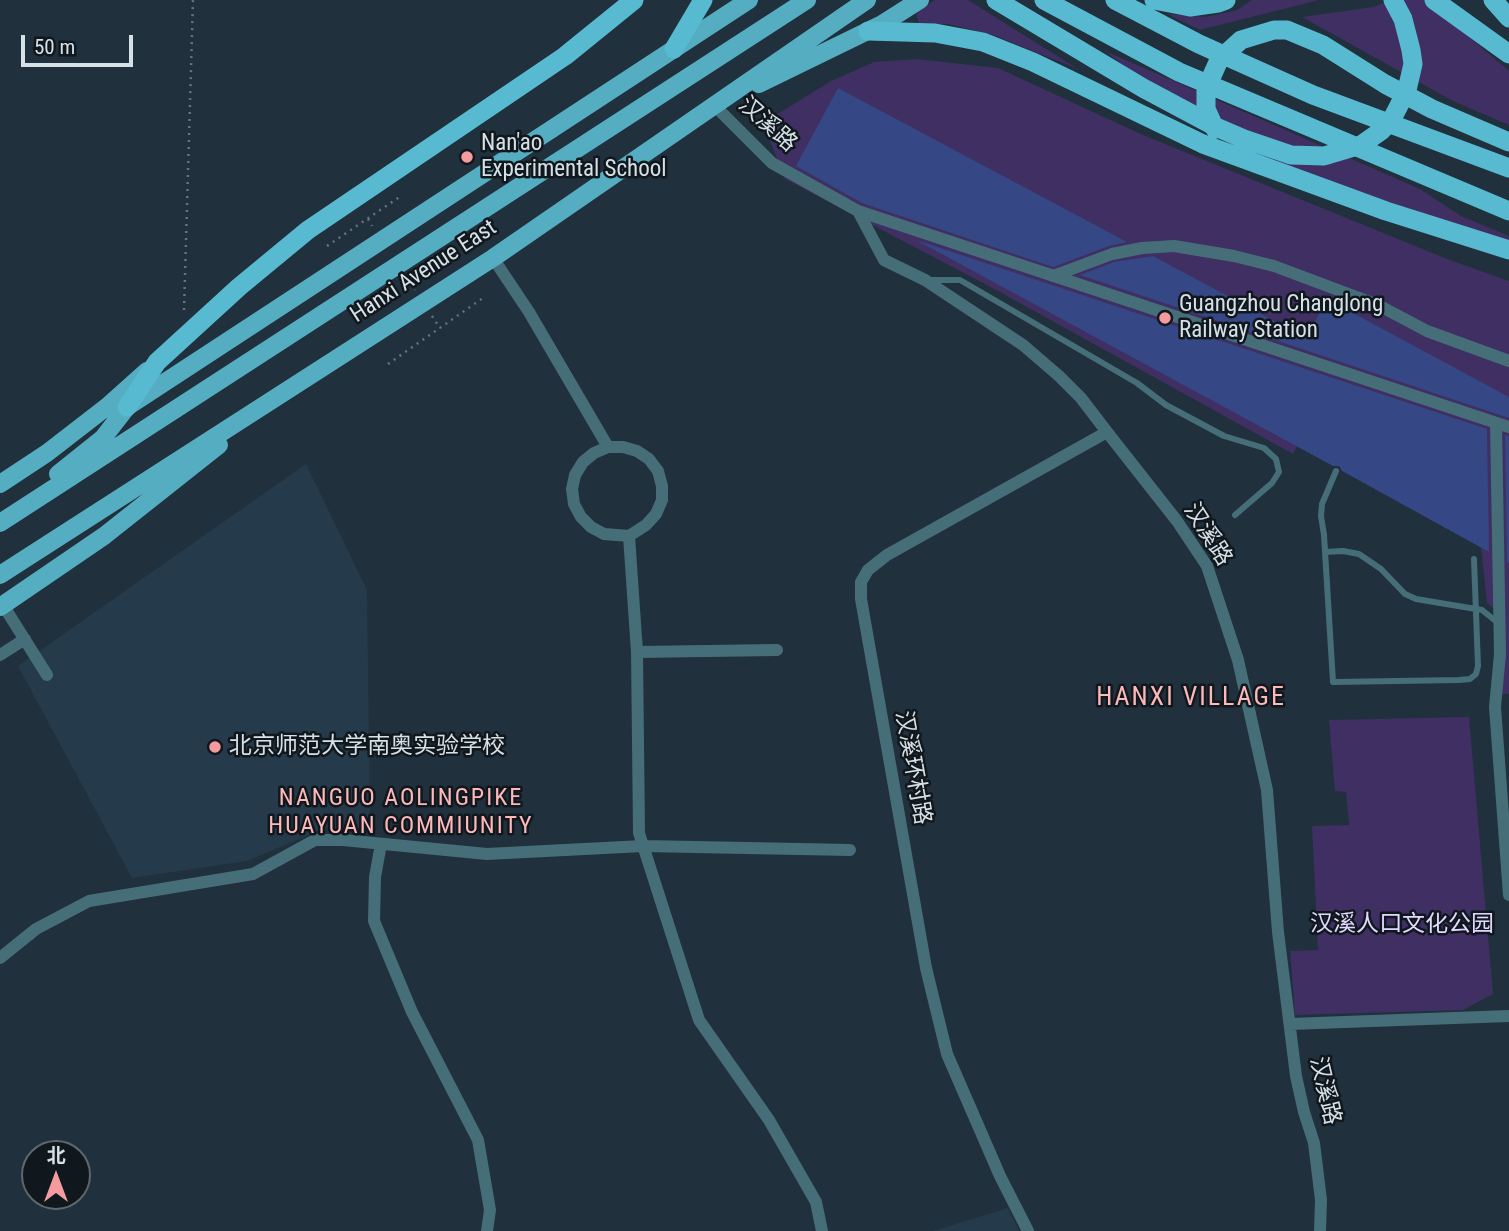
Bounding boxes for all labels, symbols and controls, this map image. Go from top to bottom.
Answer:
scale bar [24,21,136,65]
text: 50 m [34,35,75,59]
street label: 汉溪路 [732,92,802,158]
place label: Nan'ao Experimental School [481,130,667,184]
marker: Nan'ao Experimental School [459,149,475,165]
street label: Hanxi Avenue East [346,215,502,329]
place label: Guangzhou Changlong Railway Station [1179,291,1383,345]
marker: Guangzhou Changlong Railway Station [1157,310,1173,326]
street label: 汉溪路 [1177,498,1237,572]
district label: HANXI VILLAGE [1098,682,1284,714]
street label: 汉溪环村路 [888,709,936,827]
place label: 北京师范大学南奥实验学校 [229,733,505,761]
marker: 北京师范大学南奥实验学校 [207,739,223,755]
district label: NANGUO AOLINGPIKE HUAYUAN COMMIUNITY [271,785,531,841]
park label: 汉溪人口文化公园 [1310,911,1494,939]
street label: 汉溪路 [1303,1054,1345,1128]
north arrow [21,1140,91,1210]
text: 北 [46,1144,66,1167]

